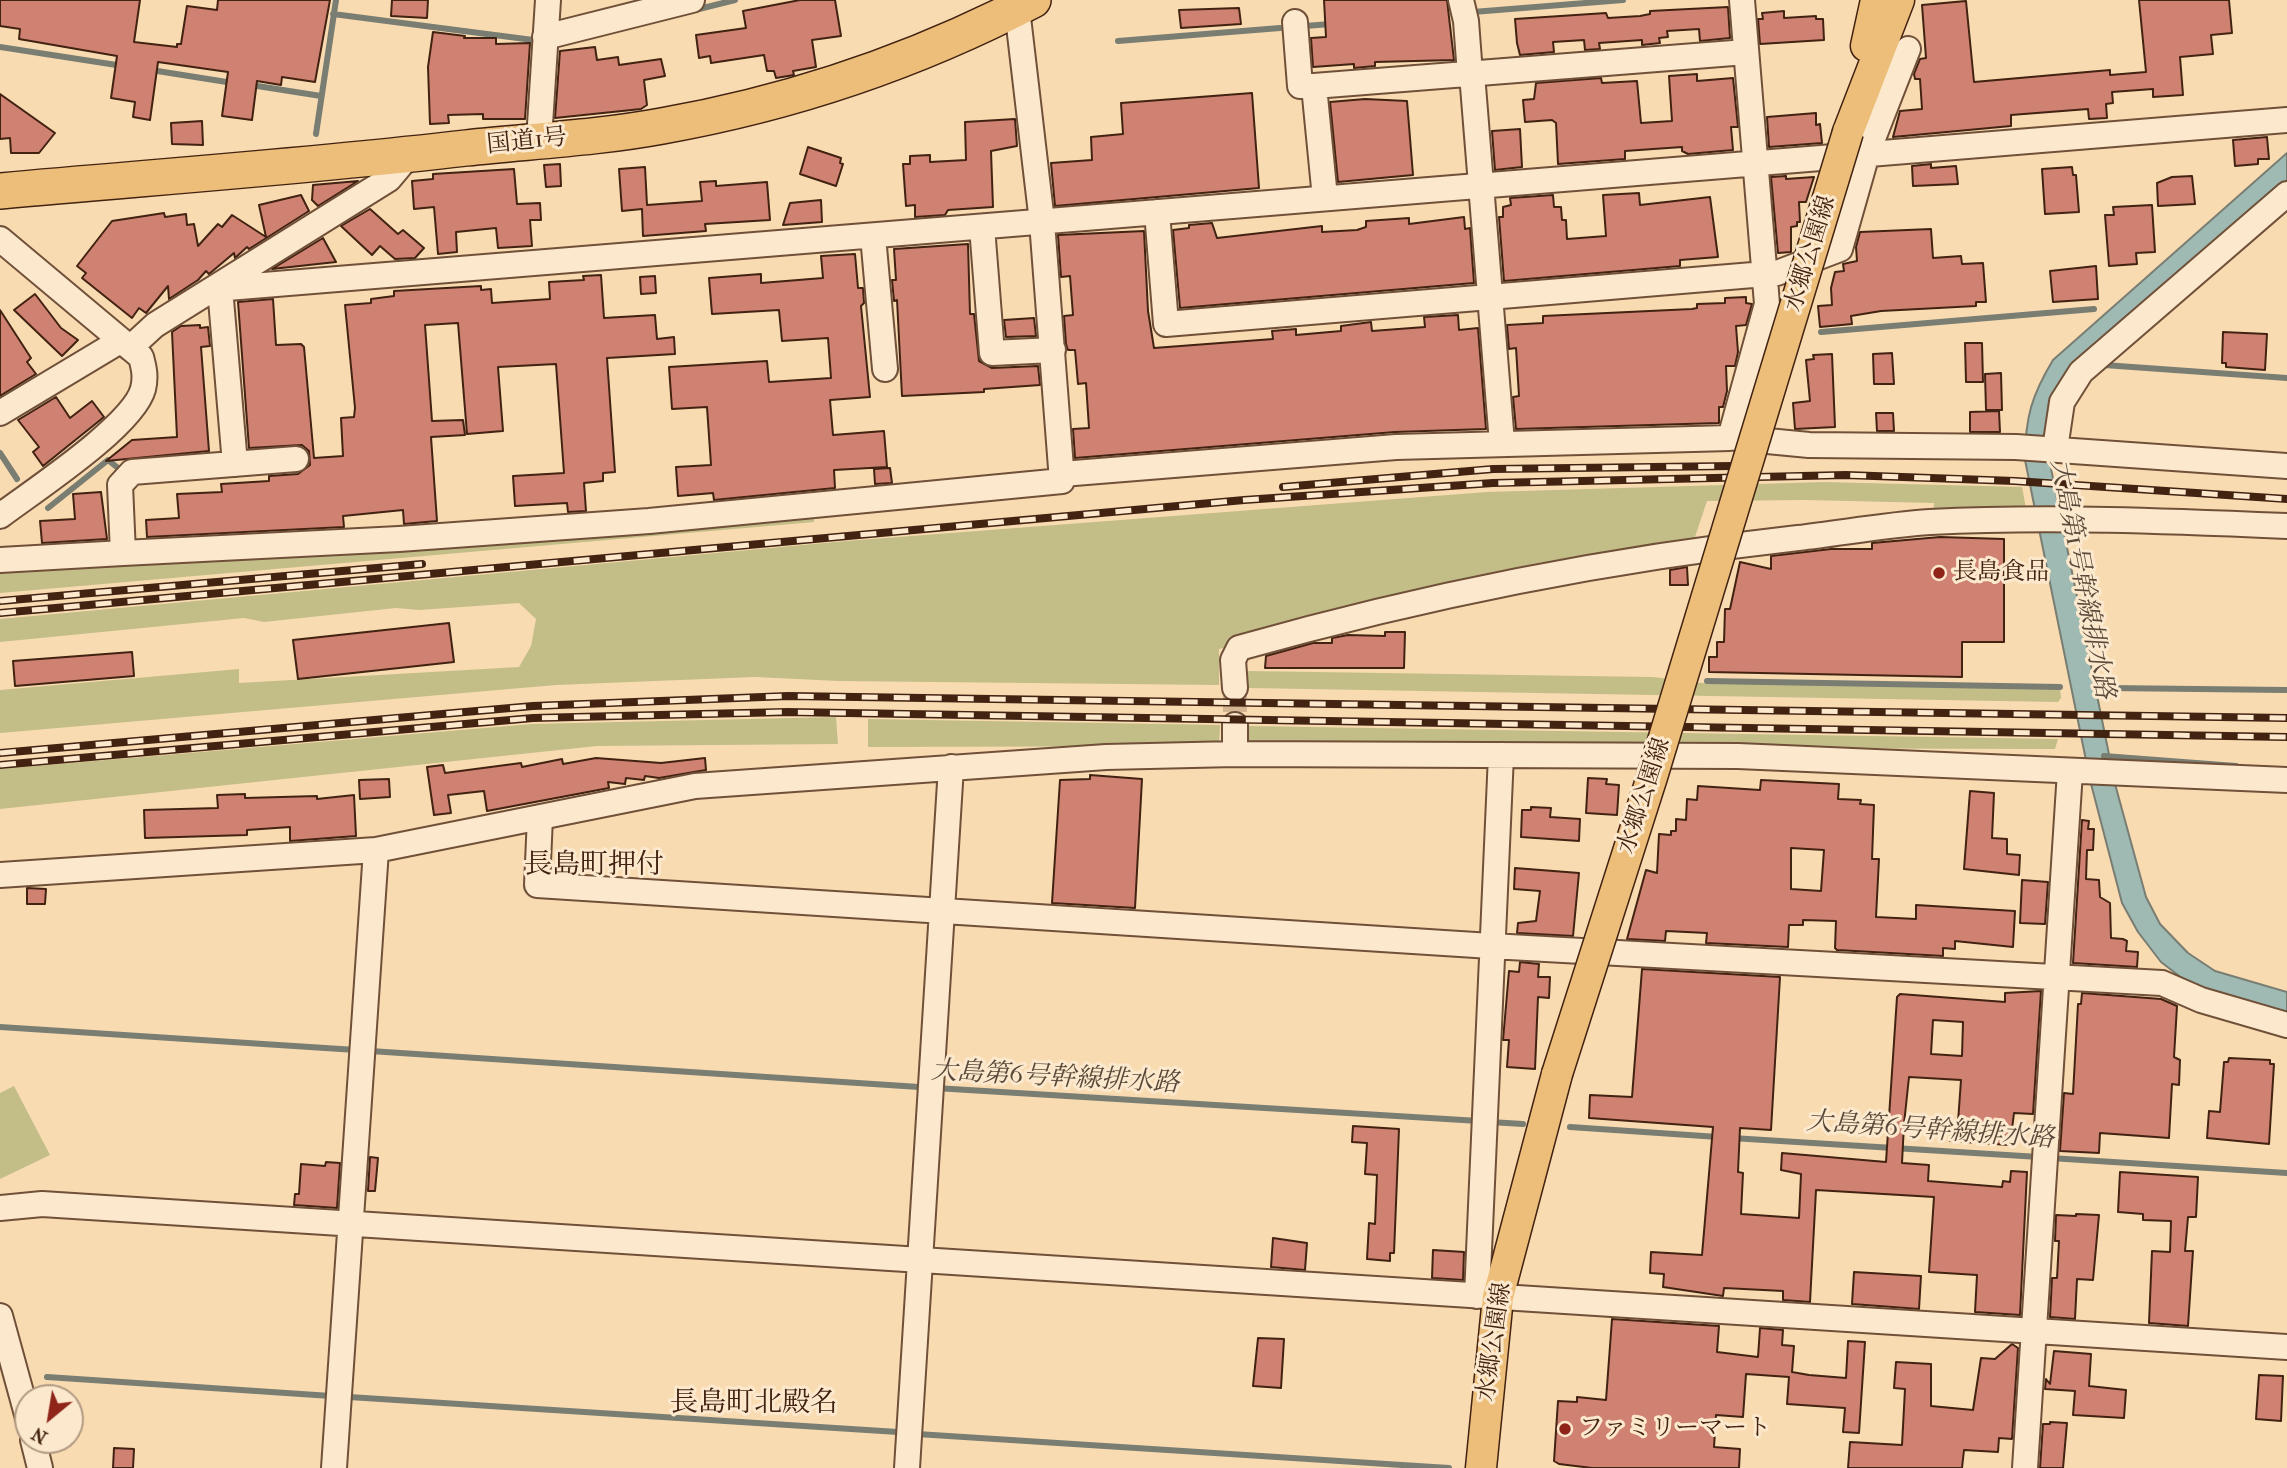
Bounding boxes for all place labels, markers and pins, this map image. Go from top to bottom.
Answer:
place label: 長島食品 [1953,559,2049,587]
marker: 長島食品 [1931,565,1947,581]
place label: ファミリーマート [1579,1415,1771,1443]
marker: ファミリーマート [1557,1421,1573,1437]

